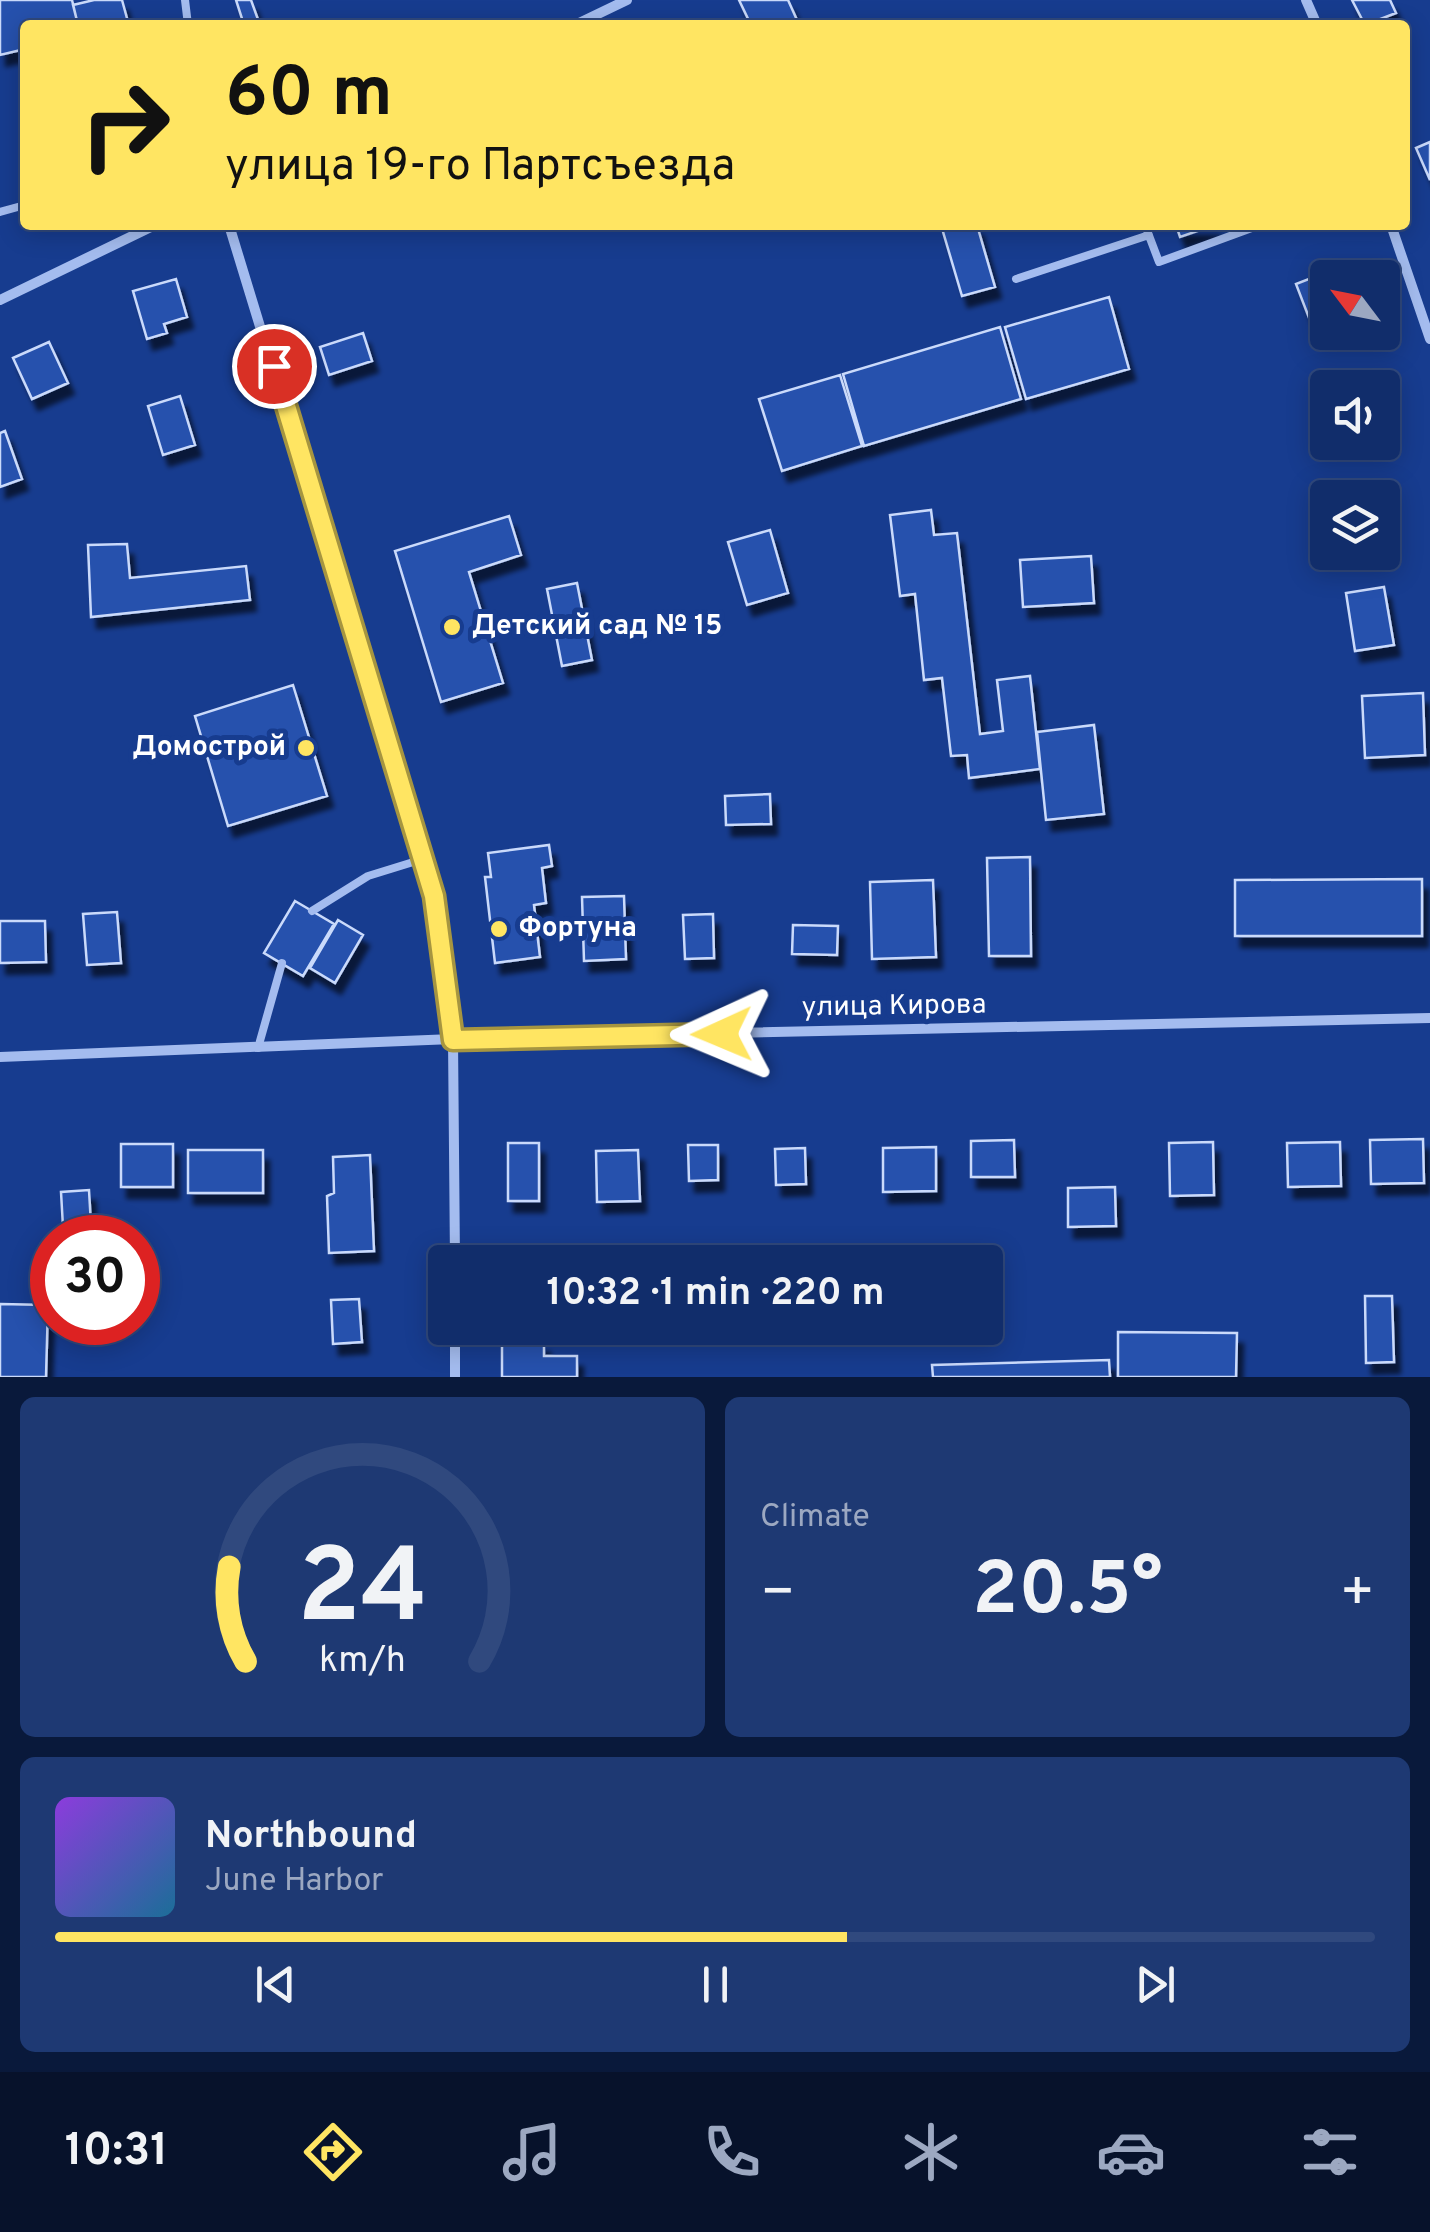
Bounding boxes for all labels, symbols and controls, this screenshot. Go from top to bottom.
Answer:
text: 60 m [225,52,393,141]
icon: right [60,60,190,190]
text: улица 19-го Партсъезда [225,139,735,196]
north arrow [1310,260,1400,350]
map controls [1310,260,1400,570]
pin [232,324,317,409]
icon: arrive [247,339,302,394]
button: sound [1310,370,1400,460]
button: layers [1310,480,1400,570]
place label: Детский сад № 15 [472,609,722,645]
marker: Детский сад № 15 [441,616,463,638]
place label: Домострой [133,730,286,766]
marker: Домострой [295,737,317,759]
place label: Фортуна [519,911,637,947]
marker: Фортуна [488,918,510,940]
position arrow [670,982,774,1086]
street label: улица Кирова [801,987,987,1027]
speed limit sign: 30 [30,1215,160,1345]
text: 10:32 · 1 min · 220 m [546,1270,885,1319]
text: Climate [760,1498,870,1538]
text: 24 [297,1527,428,1659]
text: 20.5° [972,1546,1163,1641]
text: − [760,1560,795,1630]
text: + [1340,1560,1375,1630]
text: km/h [319,1639,406,1685]
text: Northbound [205,1813,417,1862]
text: June Harbor [205,1862,384,1902]
icon: previous [248,1957,303,2012]
icon: pause [688,1957,743,2012]
icon: next [1128,1957,1183,2012]
icon: directions [298,2117,368,2187]
icon: music [497,2117,567,2187]
icon: phone [697,2117,767,2187]
icon: climate [896,2117,966,2187]
icon: car [1096,2117,1166,2187]
icon: filters [1295,2117,1365,2187]
text: 10:31 [65,2124,168,2181]

